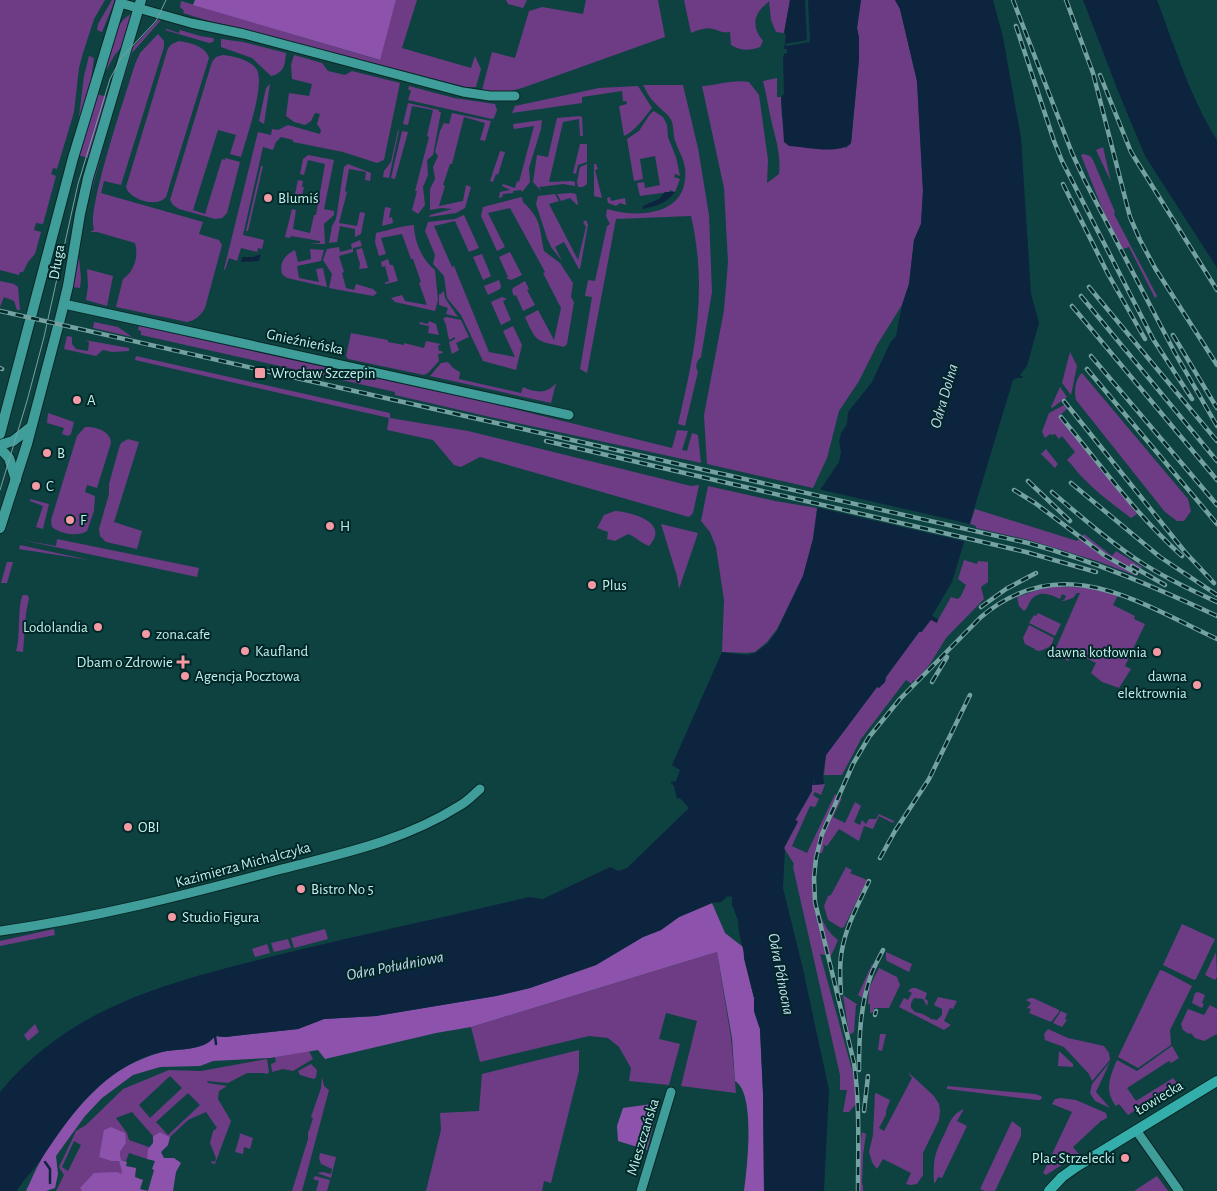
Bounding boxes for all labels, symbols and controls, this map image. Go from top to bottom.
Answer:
place label: Blumiś [278,191,318,206]
marker: Blumiś [262,192,274,204]
street label: Długa [47,243,67,281]
street label: Gnieźnieńska [265,327,345,357]
water label: Odra Dolna [927,362,961,430]
marker: Wrocław Szczepin [253,366,267,380]
place label: Wrocław Szczepin [271,366,376,381]
place label: A [87,393,96,408]
marker: A [71,394,83,406]
place label: B [57,446,65,461]
marker: B [41,447,53,459]
place label: C [46,479,54,494]
marker: C [30,480,42,492]
place label: F [80,513,87,528]
marker: F [64,514,76,526]
place label: H [340,519,350,534]
marker: H [324,520,336,532]
place label: Plus [602,578,627,593]
marker: Plus [586,579,598,591]
place label: Lodolandia [23,620,88,635]
marker: Lodolandia [92,621,104,633]
place label: zona.cafe [156,627,210,642]
marker: zona.cafe [140,628,152,640]
place label: Kaufland [255,644,309,659]
marker: Kaufland [239,645,251,657]
place label: dawna kotłownia [1047,645,1147,660]
marker: dawna kotłownia [1151,646,1163,658]
place label: Dbam o Zdrowie [77,655,173,670]
marker: Dbam o Zdrowie [177,656,189,668]
place label: Agencja Pocztowa [195,669,300,684]
place label: dawna elektrownia [1117,669,1187,701]
marker: Agencja Pocztowa [179,670,191,682]
marker: dawna elektrownia [1191,679,1203,691]
place label: OBI [138,820,160,835]
marker: OBI [122,821,134,833]
street label: Kazimierza Michalczyka [174,840,312,890]
place label: Bistro No 5 [311,882,374,897]
marker: Bistro No 5 [295,883,307,895]
place label: Studio Figura [182,910,259,925]
marker: Studio Figura [166,911,178,923]
water label: Odra Północna [765,932,797,1016]
water label: Odra Południowa [345,949,445,983]
street label: Łowiecka [1132,1078,1186,1118]
street label: Mieszczańska [624,1097,662,1177]
place label: Plac Strzelecki [1032,1151,1115,1166]
marker: Plac Strzelecki [1119,1152,1131,1164]

